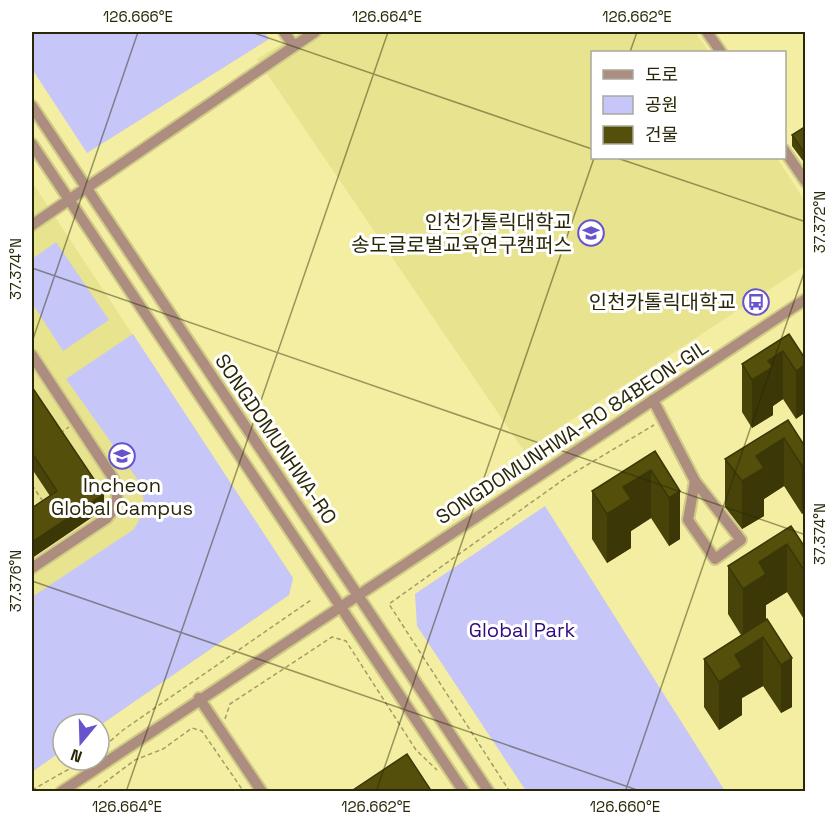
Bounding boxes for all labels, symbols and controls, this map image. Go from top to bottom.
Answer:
text: 126.666°E [103,7,173,26]
text: 126.664°E [352,7,422,26]
text: 126.662°E [602,7,672,26]
legend [591,51,786,159]
text: 도로 [645,63,678,86]
text: 공원 [645,93,678,116]
text: 건물 [645,123,678,146]
text: 37.372°N [810,191,829,253]
place label: 인천가톨릭대학교 송도글로벌교육연구캠퍼스 [351,209,572,258]
school or university icon: 인천가톨릭대학교 송도글로벌교육연구캠퍼스 [576,218,606,248]
text: 37.374°N [6,238,25,300]
bus stop icon: 인천카톨릭대학교 [741,287,771,317]
place label: 인천카톨릭대학교 [589,289,736,315]
street label: SONGDOMUNHWA-RO 84BEON-GIL [431,334,713,530]
street label: SONGDOMUNHWA-RO [209,349,343,529]
school or university icon: Incheon Global Campus [107,441,137,471]
place label: Incheon Global Campus [51,472,193,521]
text: 37.374°N [810,503,829,565]
text: 37.376°N [6,550,25,612]
park label: Global Park [469,617,575,643]
north arrow [51,712,111,772]
text: N [68,744,85,767]
text: 126.664°E [92,797,162,816]
text: 126.662°E [341,797,411,816]
text: 126.660°E [590,797,660,816]

